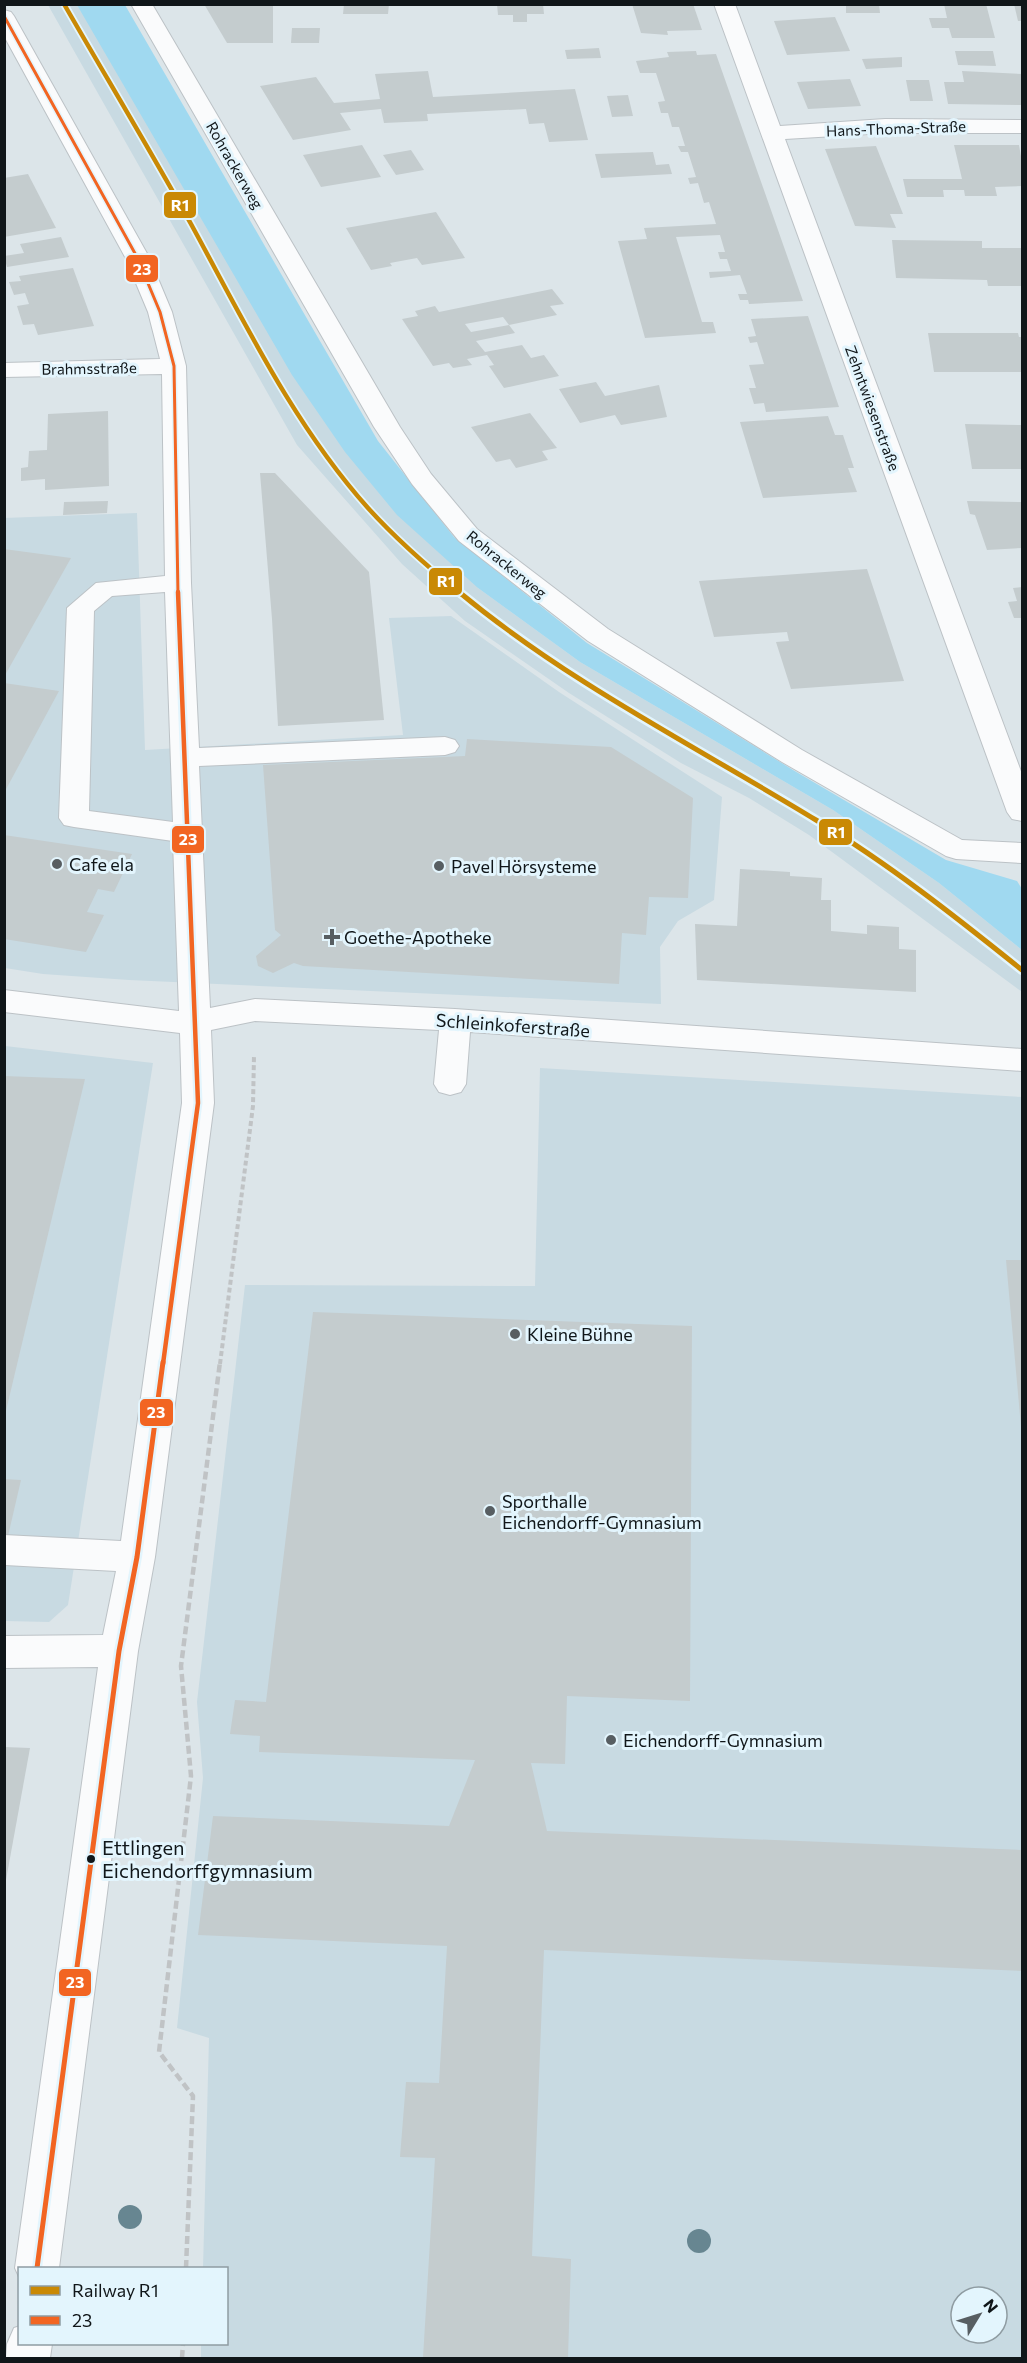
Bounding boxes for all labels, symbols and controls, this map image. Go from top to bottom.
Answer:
street label: Hans-Thoma-Straße [826,117,966,139]
street label: Rohrackerweg [203,118,267,212]
line badge: R1 [163,191,197,219]
text: R1 [171,195,189,214]
line badge: 23 [125,254,159,283]
text: 23 [133,259,151,278]
street label: Zehntwiesenstraße [842,343,904,473]
street label: Brahmsstraße [41,358,137,378]
street label: Rohrackerweg [463,526,551,602]
line badge: R1 [428,567,463,596]
text: R1 [437,571,455,590]
line badge: R1 [818,818,853,846]
text: R1 [827,822,845,841]
line badge: 23 [171,825,205,854]
text: 23 [179,829,197,848]
place label: Cafe ela [69,853,134,875]
place label: Pavel Hörsysteme [451,855,596,877]
marker: Cafe ela [50,857,64,871]
marker: Pavel Hörsysteme [432,859,446,873]
place label: Goethe-Apotheke [344,926,491,948]
marker: Goethe-Apotheke [325,930,339,944]
street label: Schleinkoferstraße [435,1009,591,1041]
place label: Kleine Bühne [527,1323,633,1345]
marker: Kleine Bühne [508,1327,522,1341]
line badge: 23 [139,1398,174,1427]
text: 23 [147,1402,165,1421]
place label: Sporthalle Eichendorff-Gymnasium [502,1490,702,1533]
marker: Sporthalle Eichendorff-Gymnasium [483,1504,497,1518]
place label: Eichendorff-Gymnasium [623,1729,823,1751]
marker: Eichendorff-Gymnasium [604,1733,618,1747]
place label: Ettlingen Eichendorffgymnasium [102,1835,313,1882]
marker: Ettlingen Eichendorffgymnasium [85,1853,97,1865]
line badge: 23 [58,1968,92,1997]
text: 23 [66,1972,84,1991]
legend [18,2267,228,2345]
text: Railway R1 [72,2279,159,2301]
north arrow [949,2285,1009,2345]
text: N [980,2295,1002,2316]
text: 23 [72,2309,92,2331]

